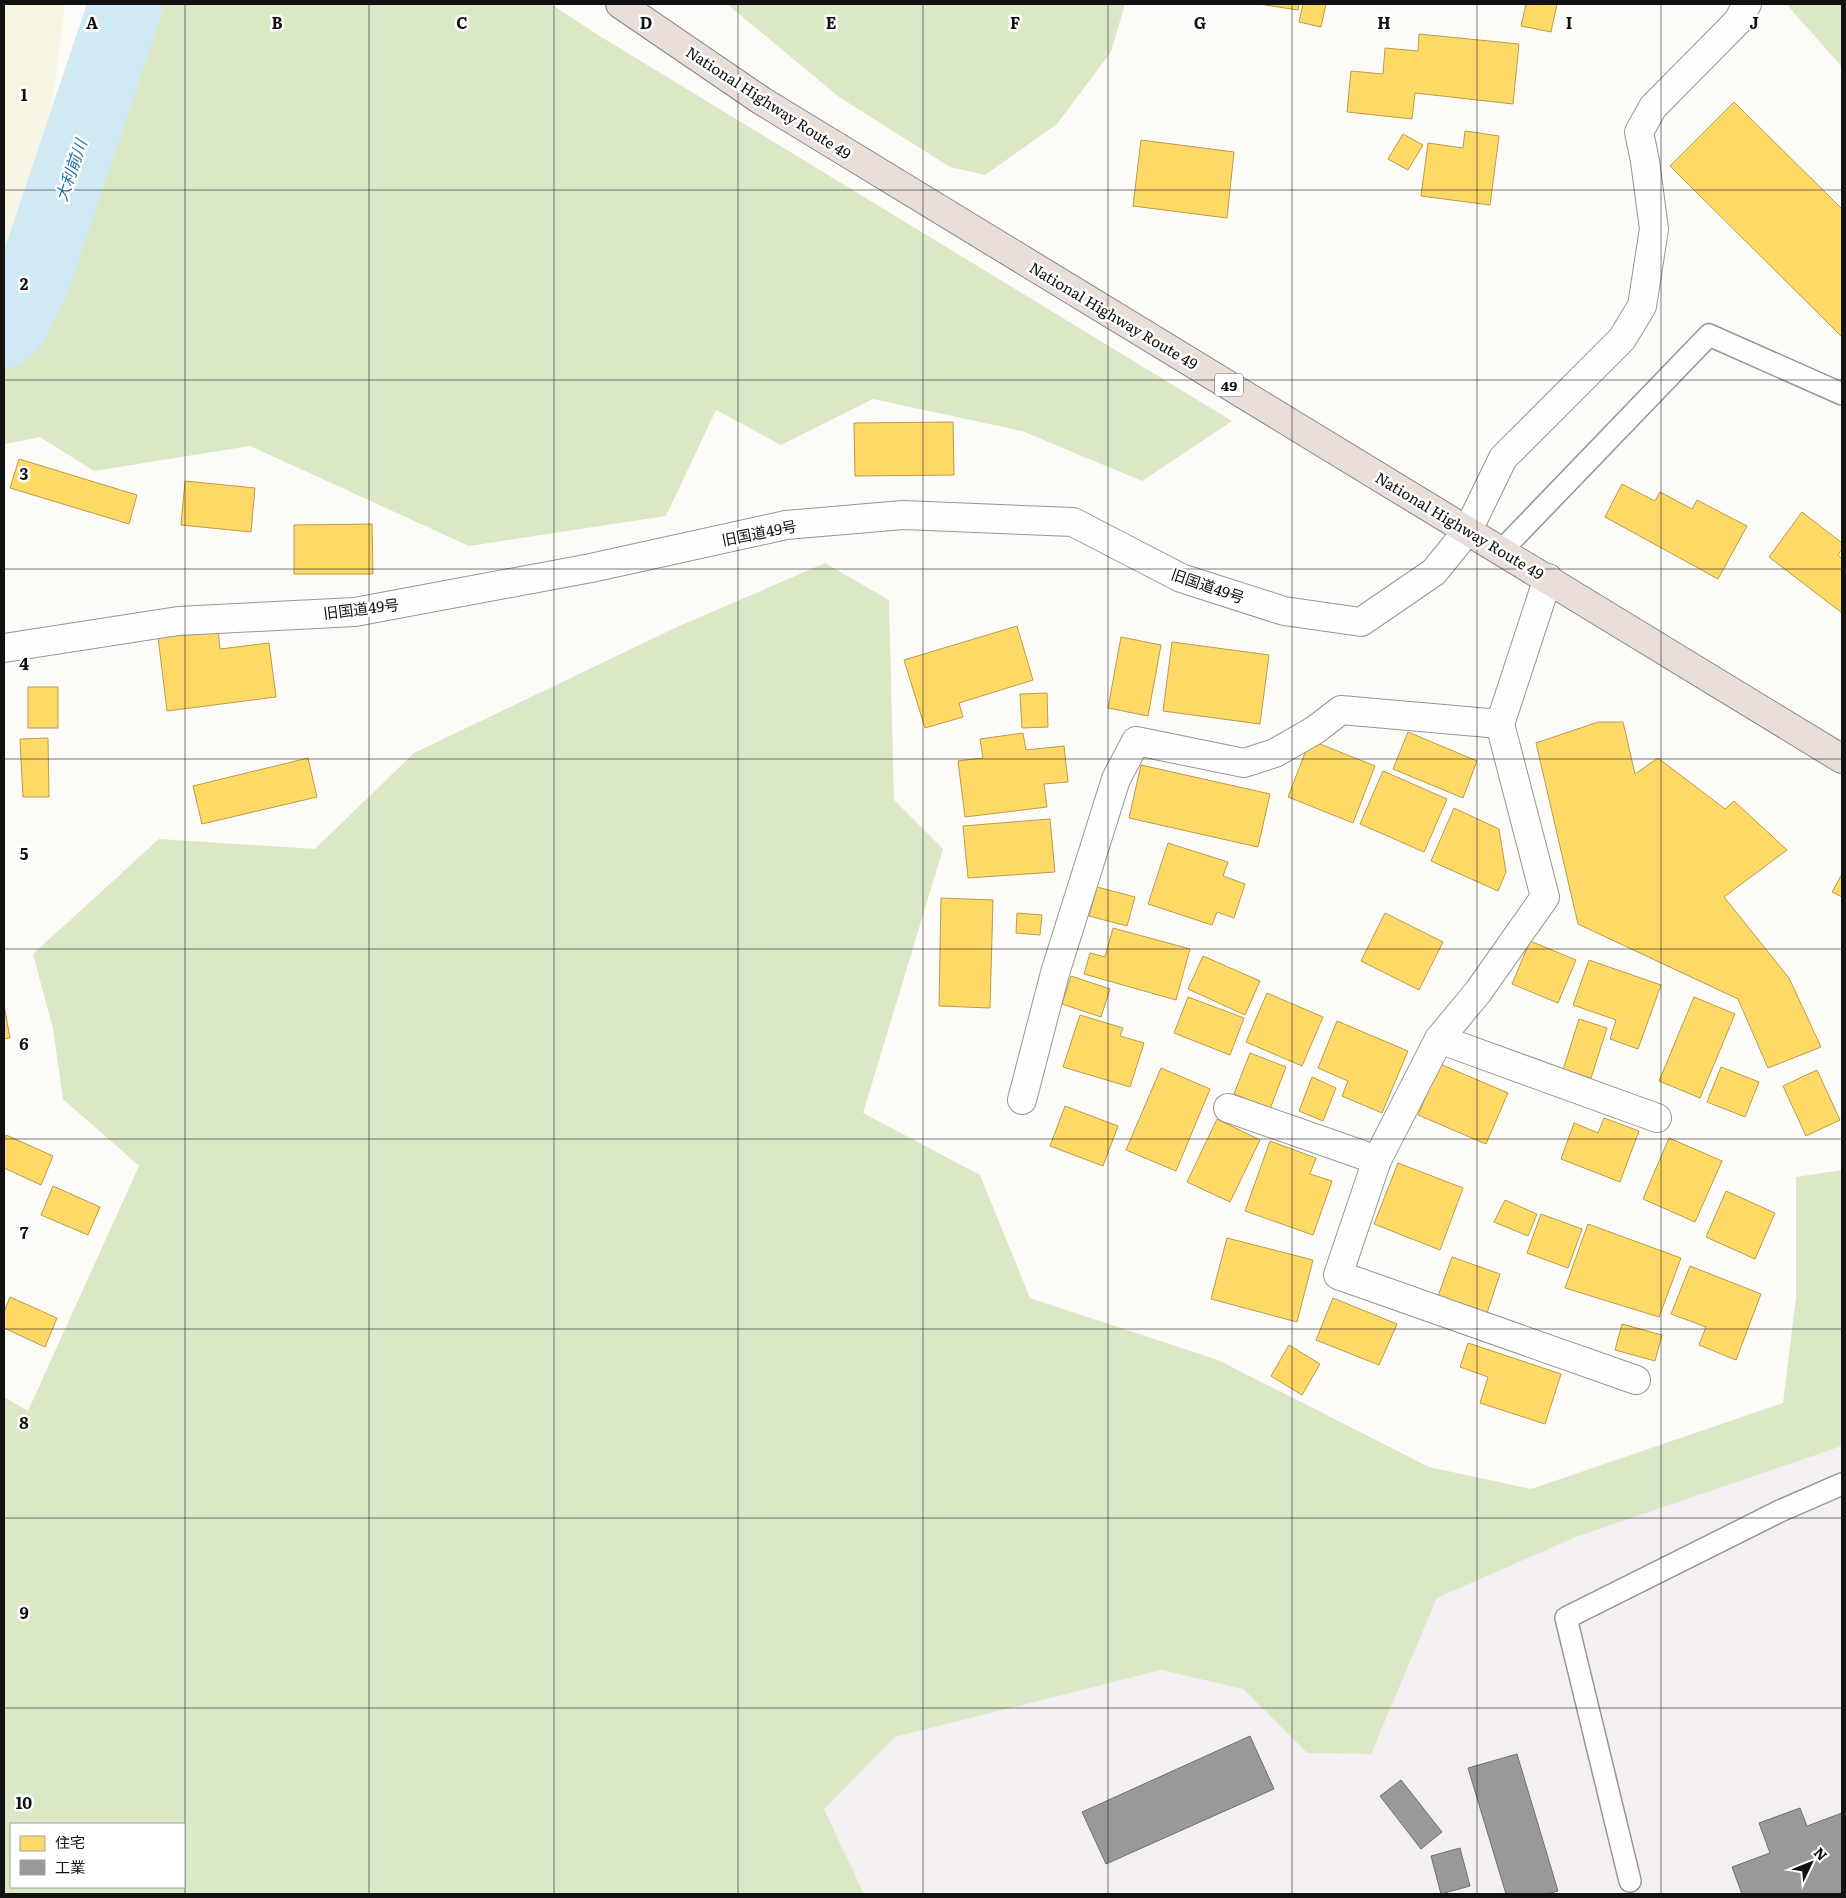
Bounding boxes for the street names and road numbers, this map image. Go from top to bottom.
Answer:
street label: National Highway Route 49 [682,40,856,164]
street label: National Highway Route 49 [1025,255,1203,375]
road number: 49 [1215,374,1243,396]
street label: National Highway Route 49 [1371,465,1549,585]
street label: 旧国道49号 [719,513,799,551]
street label: 旧国道49号 [1168,562,1248,608]
street label: 旧国道49号 [322,592,400,624]

